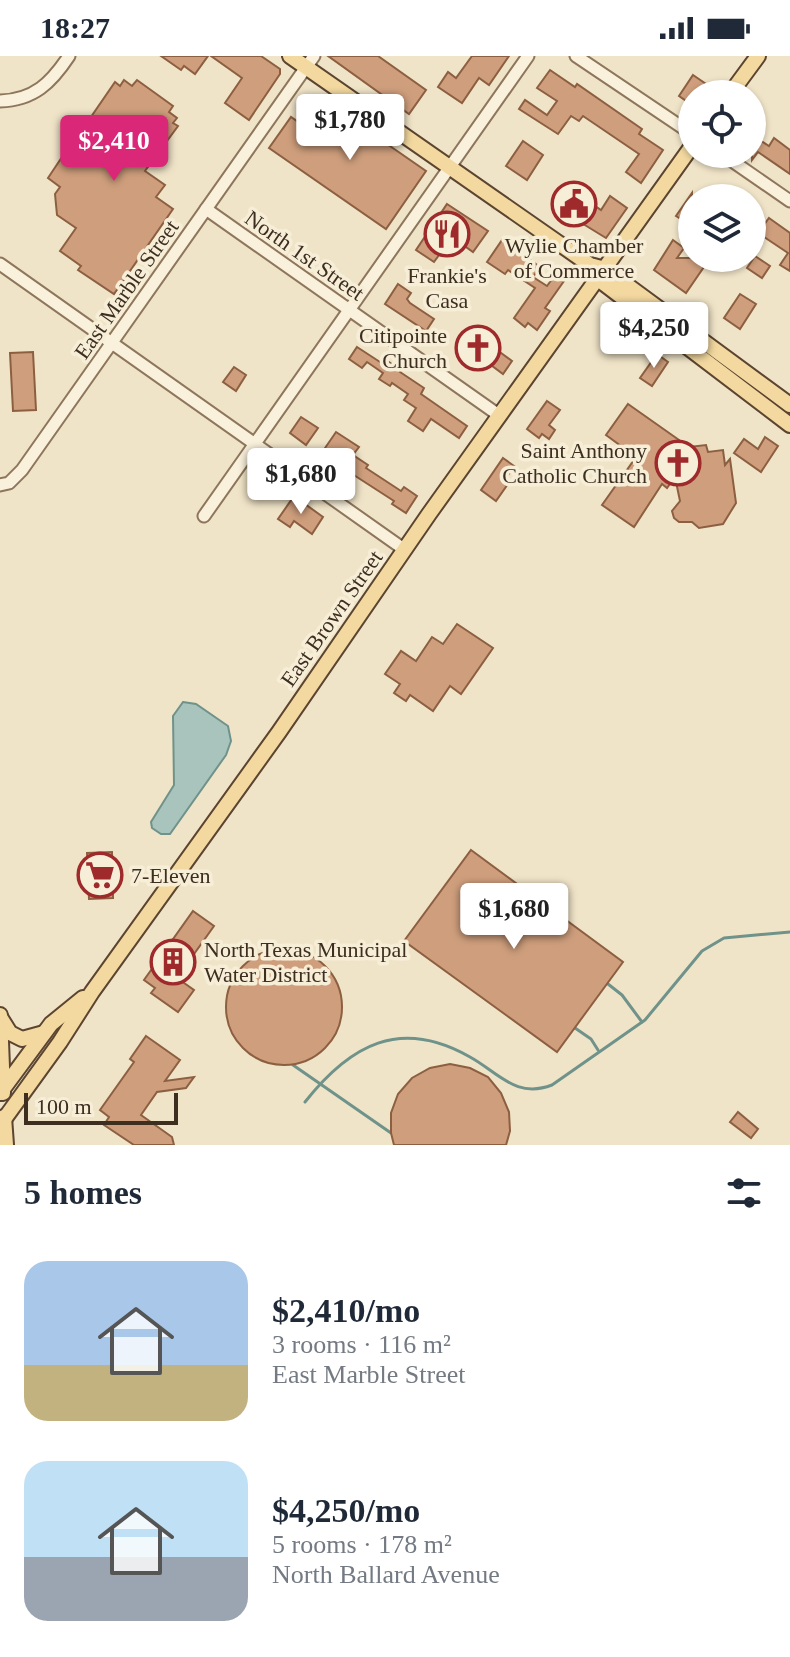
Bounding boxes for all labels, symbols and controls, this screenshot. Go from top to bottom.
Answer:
text: 18:27 [40,11,110,44]
map controls [678,80,766,272]
button: locate [678,80,766,168]
pin: $1,780 [285,94,415,162]
text: $1,780 [314,105,386,134]
pin: $2,410 [49,115,179,183]
text: $2,410 [78,126,150,155]
public building icon: Wylie Chamber of Commerce [550,180,598,228]
button: layers [678,184,766,272]
street label: North 1st Street [240,205,369,306]
restaurant icon: Frankie's Casa [423,210,471,258]
street label: East Marble Street [69,215,184,364]
place label: Wylie Chamber of Commerce [505,233,644,283]
place label: Frankie's Casa [407,263,487,313]
pin: $4,250 [589,302,719,370]
text: $4,250 [618,313,690,342]
place label: Citipointe Church [359,323,447,373]
church icon: Citipointe Church [454,324,502,372]
place label: Saint Anthony Catholic Church [502,438,647,488]
church icon: Saint Anthony Catholic Church [654,439,702,487]
pin: $1,680 [236,448,366,516]
text: $1,680 [265,459,337,488]
street label: East Brown Street [275,546,388,691]
supermarket icon: 7-Eleven [76,851,124,899]
place label: 7-Eleven [131,863,210,888]
pin: $1,680 [449,883,579,951]
text: $1,680 [478,894,550,923]
place label: North Texas Municipal Water District [204,937,407,987]
building icon: North Texas Municipal Water District [149,938,197,986]
scale bar [24,1089,178,1125]
text: 100 m [36,1094,92,1119]
icon: filters [722,1171,766,1215]
text: 5 homes [24,1174,142,1211]
text: $2,410/mo [272,1292,420,1329]
icon: home [88,1293,184,1389]
text: 3 rooms · 116 m² [272,1330,451,1359]
text: East Marble Street [272,1360,466,1389]
text: $4,250/mo [272,1492,420,1529]
icon: home [88,1493,184,1589]
text: 5 rooms · 178 m² [272,1530,452,1559]
text: North Ballard Avenue [272,1560,500,1589]

